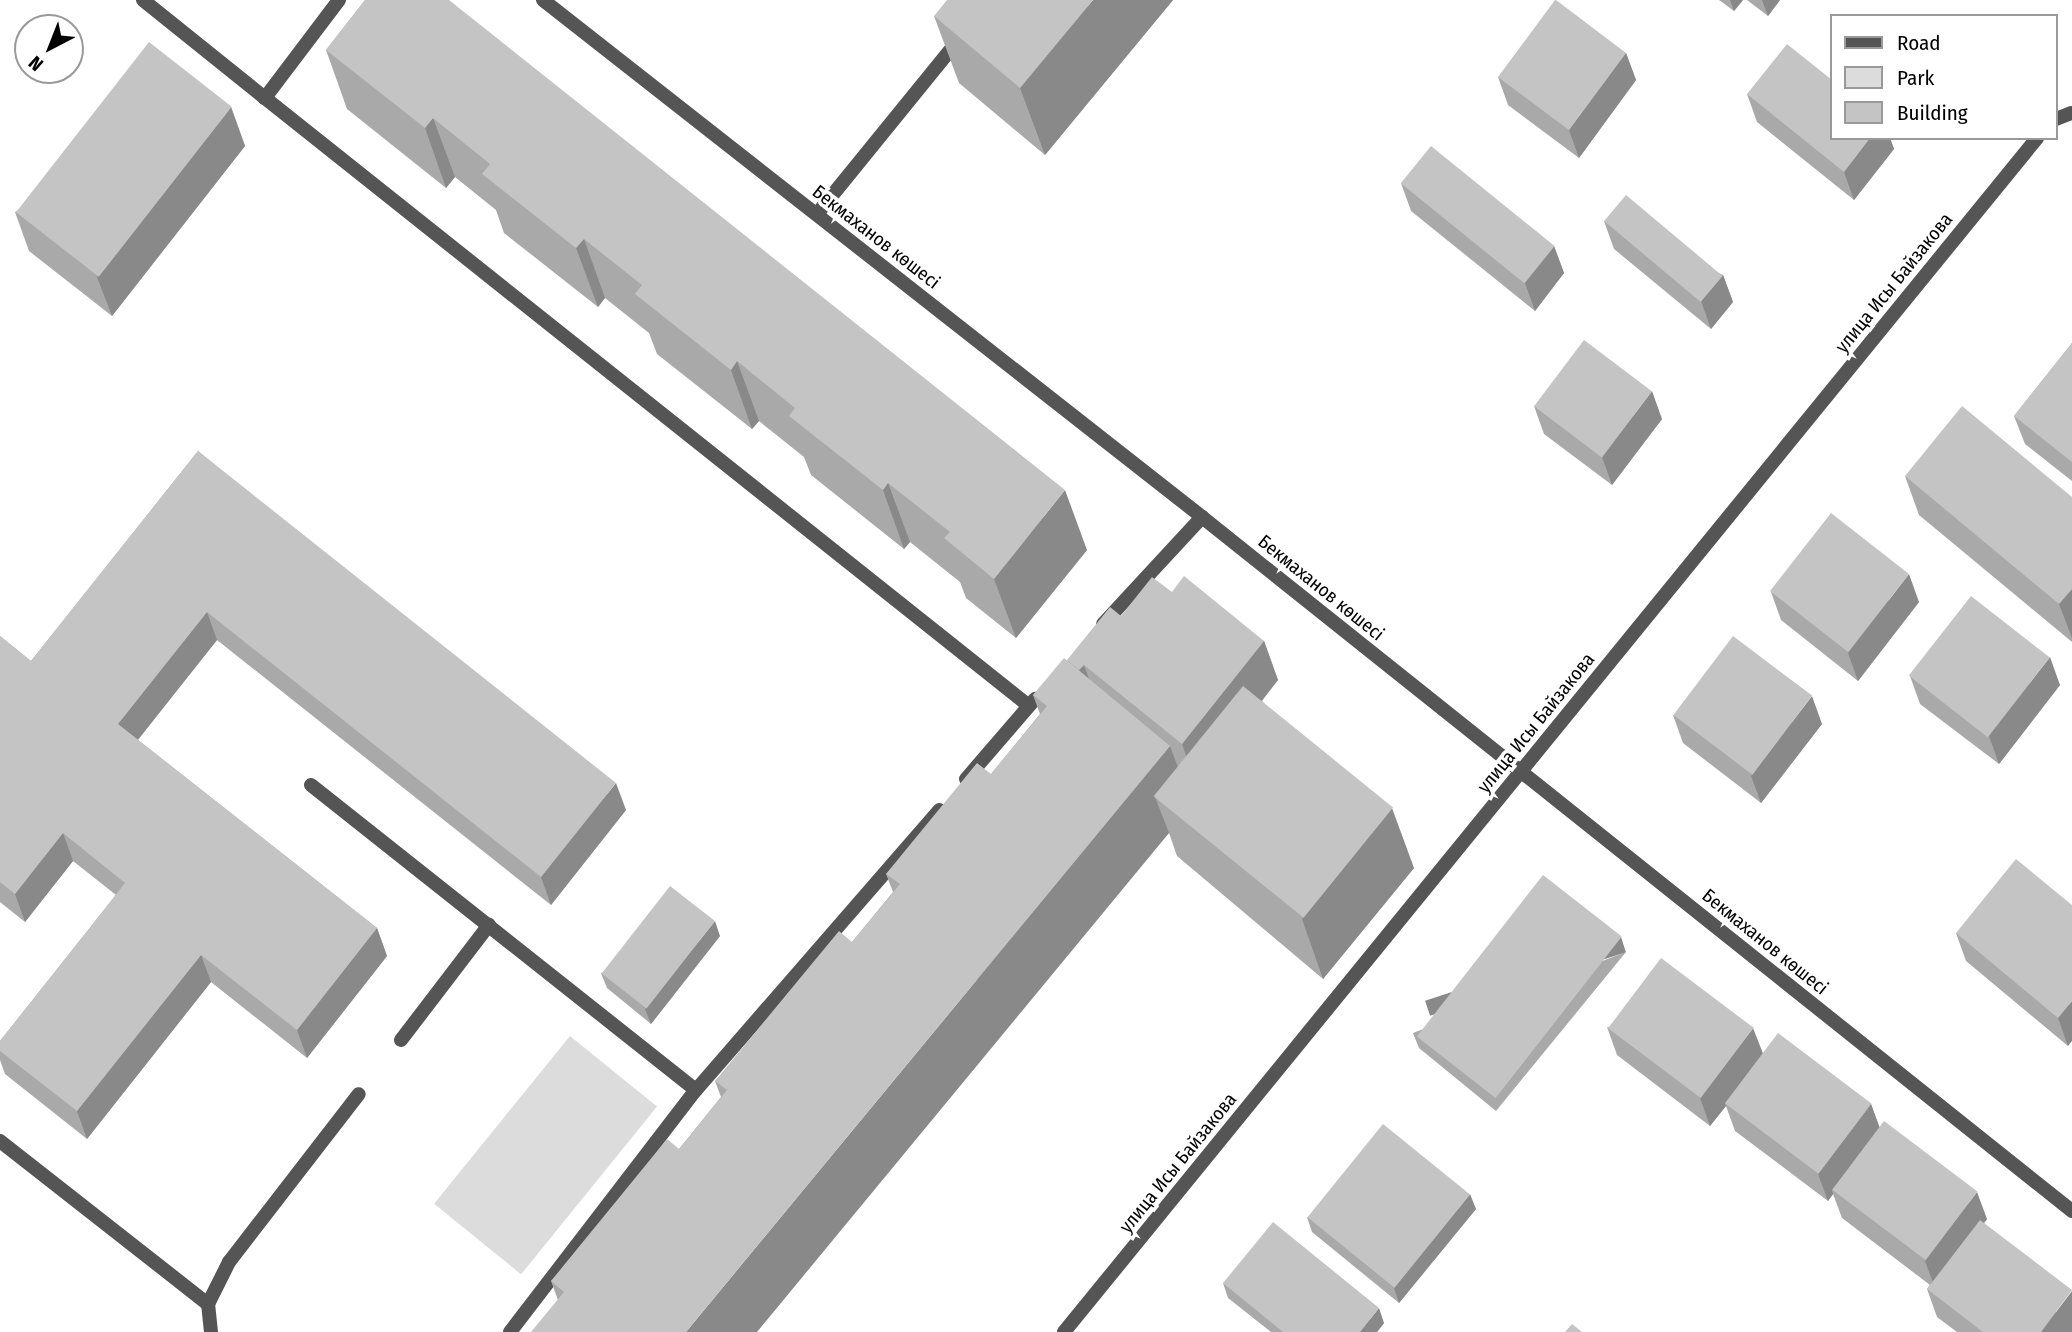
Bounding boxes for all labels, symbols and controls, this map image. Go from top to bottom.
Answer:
north arrow [14,14,84,84]
legend [1830,14,2058,140]
text: Road [1897,30,1941,56]
text: N [24,51,48,76]
text: Park [1897,65,1934,91]
text: Building [1897,100,1968,126]
street label: Бекмаханов көшесі [808,180,944,294]
street label: улица Исы Байзакова [1831,208,1957,358]
street label: Бекмаханов көшесі [1254,530,1388,646]
street label: улица Исы Байзакова [1473,648,1599,798]
street label: Бекмаханов көшесі [1698,884,1832,1000]
street label: улица Исы Байзакова [1115,1088,1241,1238]

